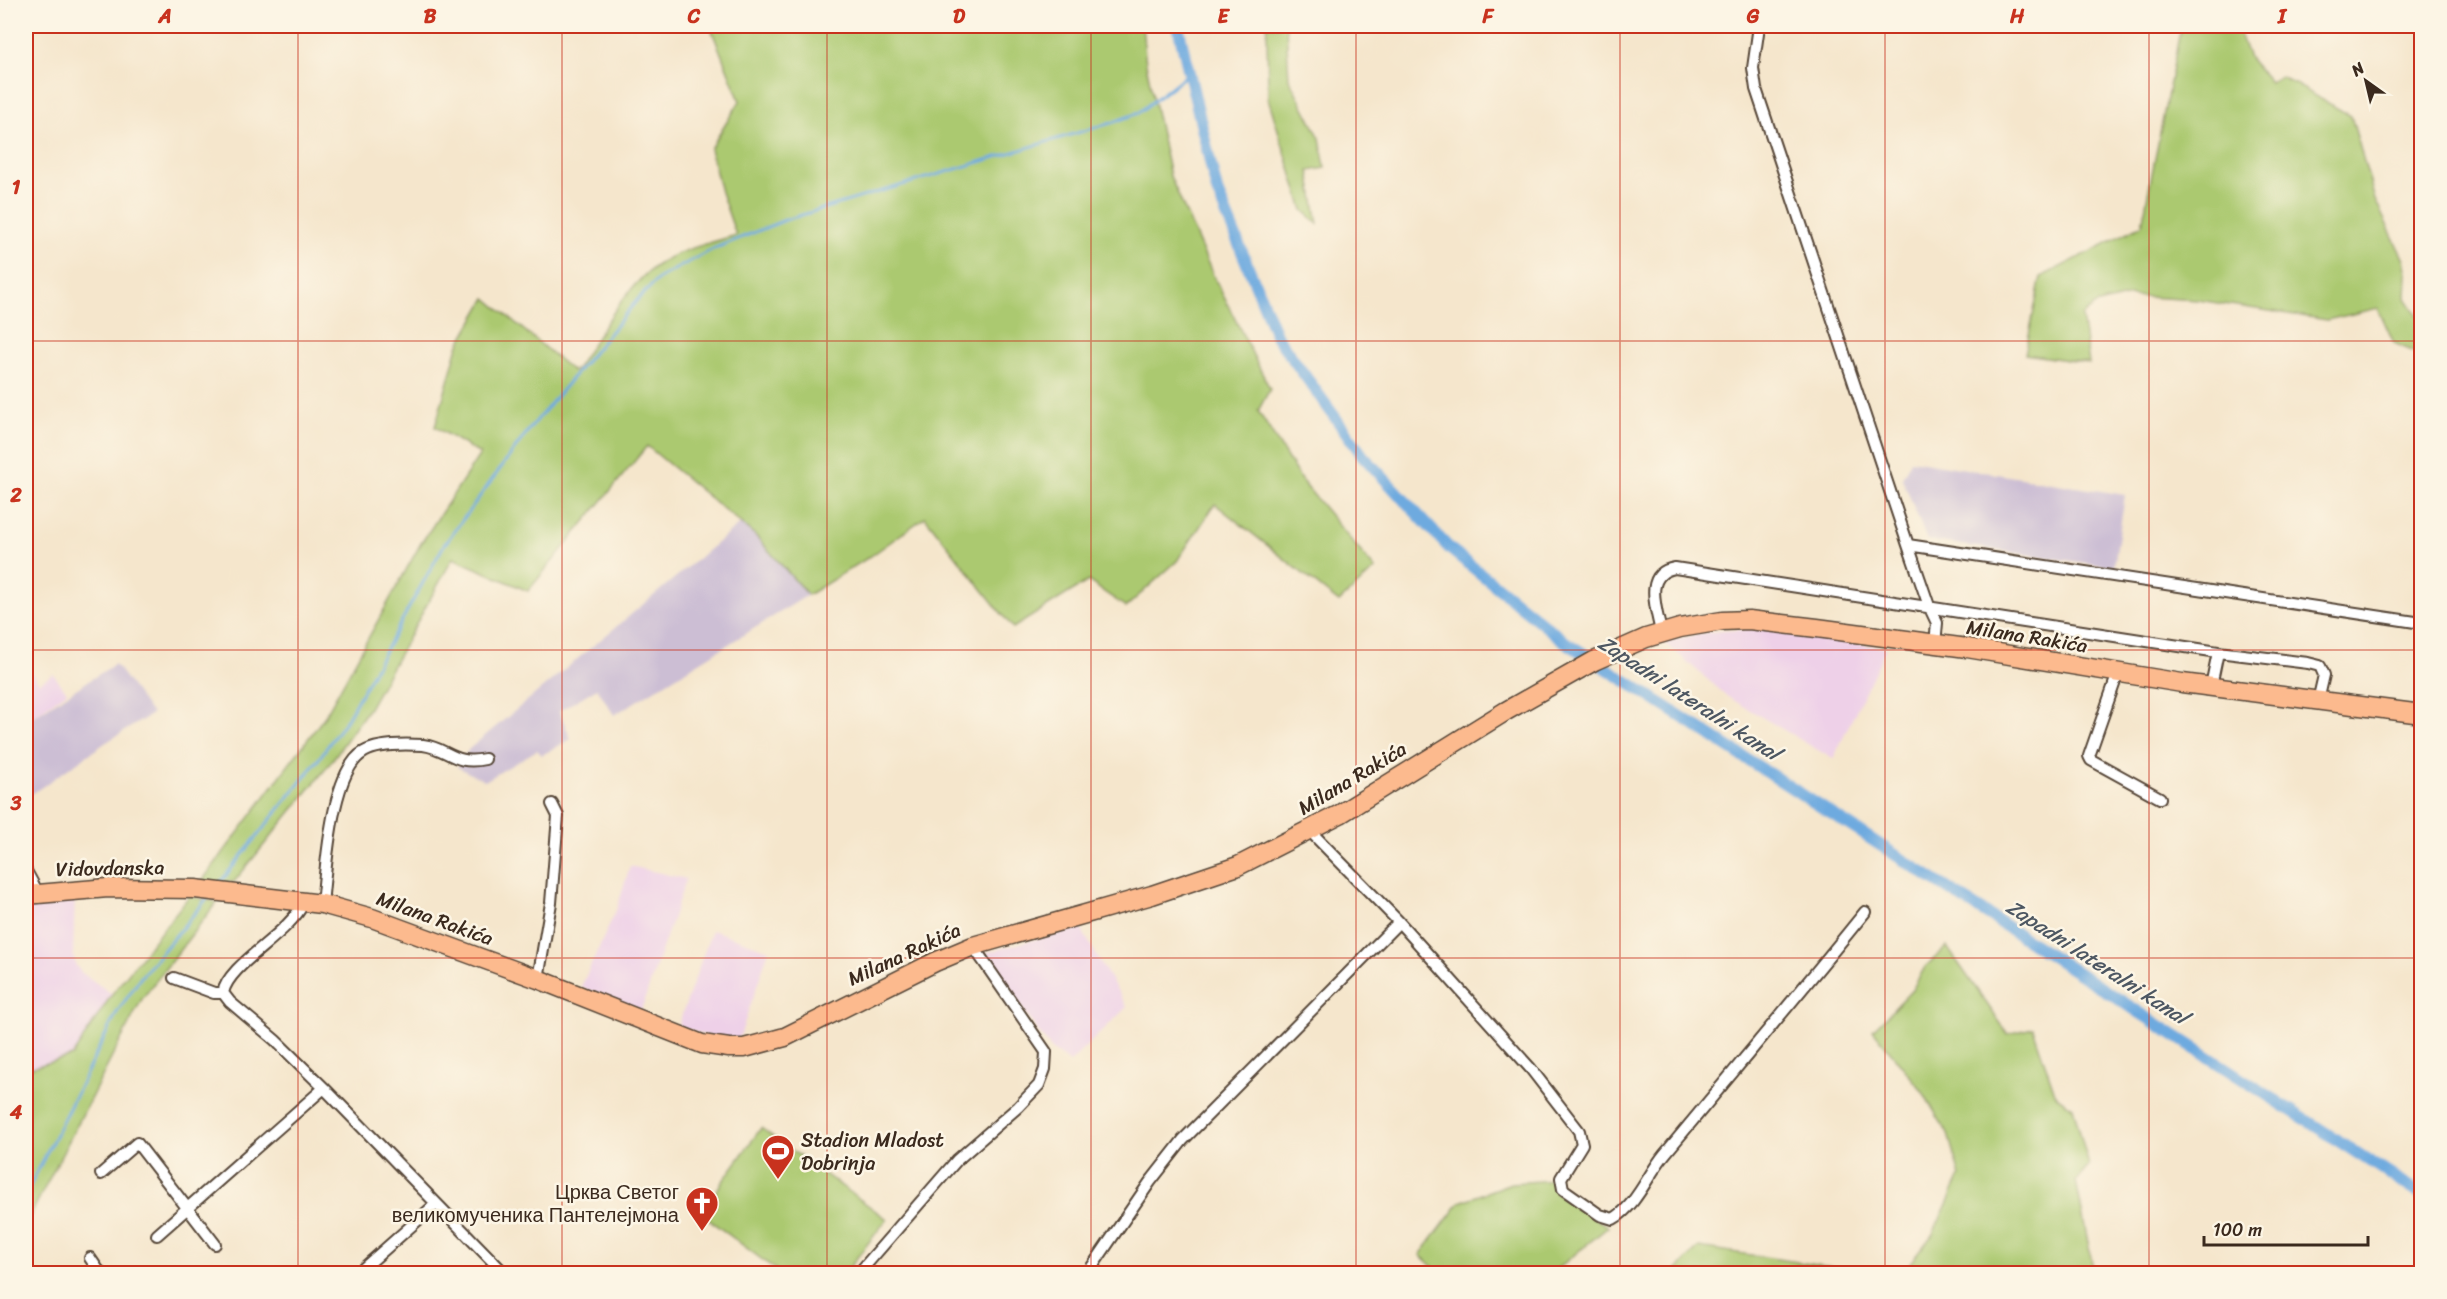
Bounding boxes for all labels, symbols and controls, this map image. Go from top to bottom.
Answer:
text: A [157,0,172,34]
text: B [424,0,437,34]
text: C [687,0,701,34]
text: D [953,0,966,34]
text: E [1217,0,1230,34]
text: F [1482,0,1495,34]
text: G [1746,0,1760,34]
text: H [2009,0,2025,34]
text: I [2277,0,2288,34]
north arrow [2336,51,2396,111]
text: N [2344,53,2371,85]
text: 1 [12,170,21,205]
text: 2 [9,478,22,513]
street label: Milana Rakića [1964,610,2090,663]
water label: Zapadni lateralni kanal [1590,625,1792,774]
street label: Milana Rakića [1291,732,1414,825]
text: 3 [10,786,22,821]
street label: Vidovdanska [55,850,165,887]
street label: Milana Rakića [372,881,498,956]
water label: Zapadni lateralni kanal [1998,889,2200,1038]
street label: Milana Rakića [842,913,967,996]
text: 4 [9,1095,23,1130]
place label: Stadion Mladost Dobrinja [801,1123,944,1181]
sports icon: Stadion Mladost Dobrinja [760,1133,796,1180]
place label: Црква Светог великомученика Пантелејмона [392,1175,680,1233]
church icon: Црква Светог великомученика Пантелејмона [684,1185,720,1232]
scale bar [2204,1209,2368,1247]
text: 100 m [2213,1214,2262,1246]

